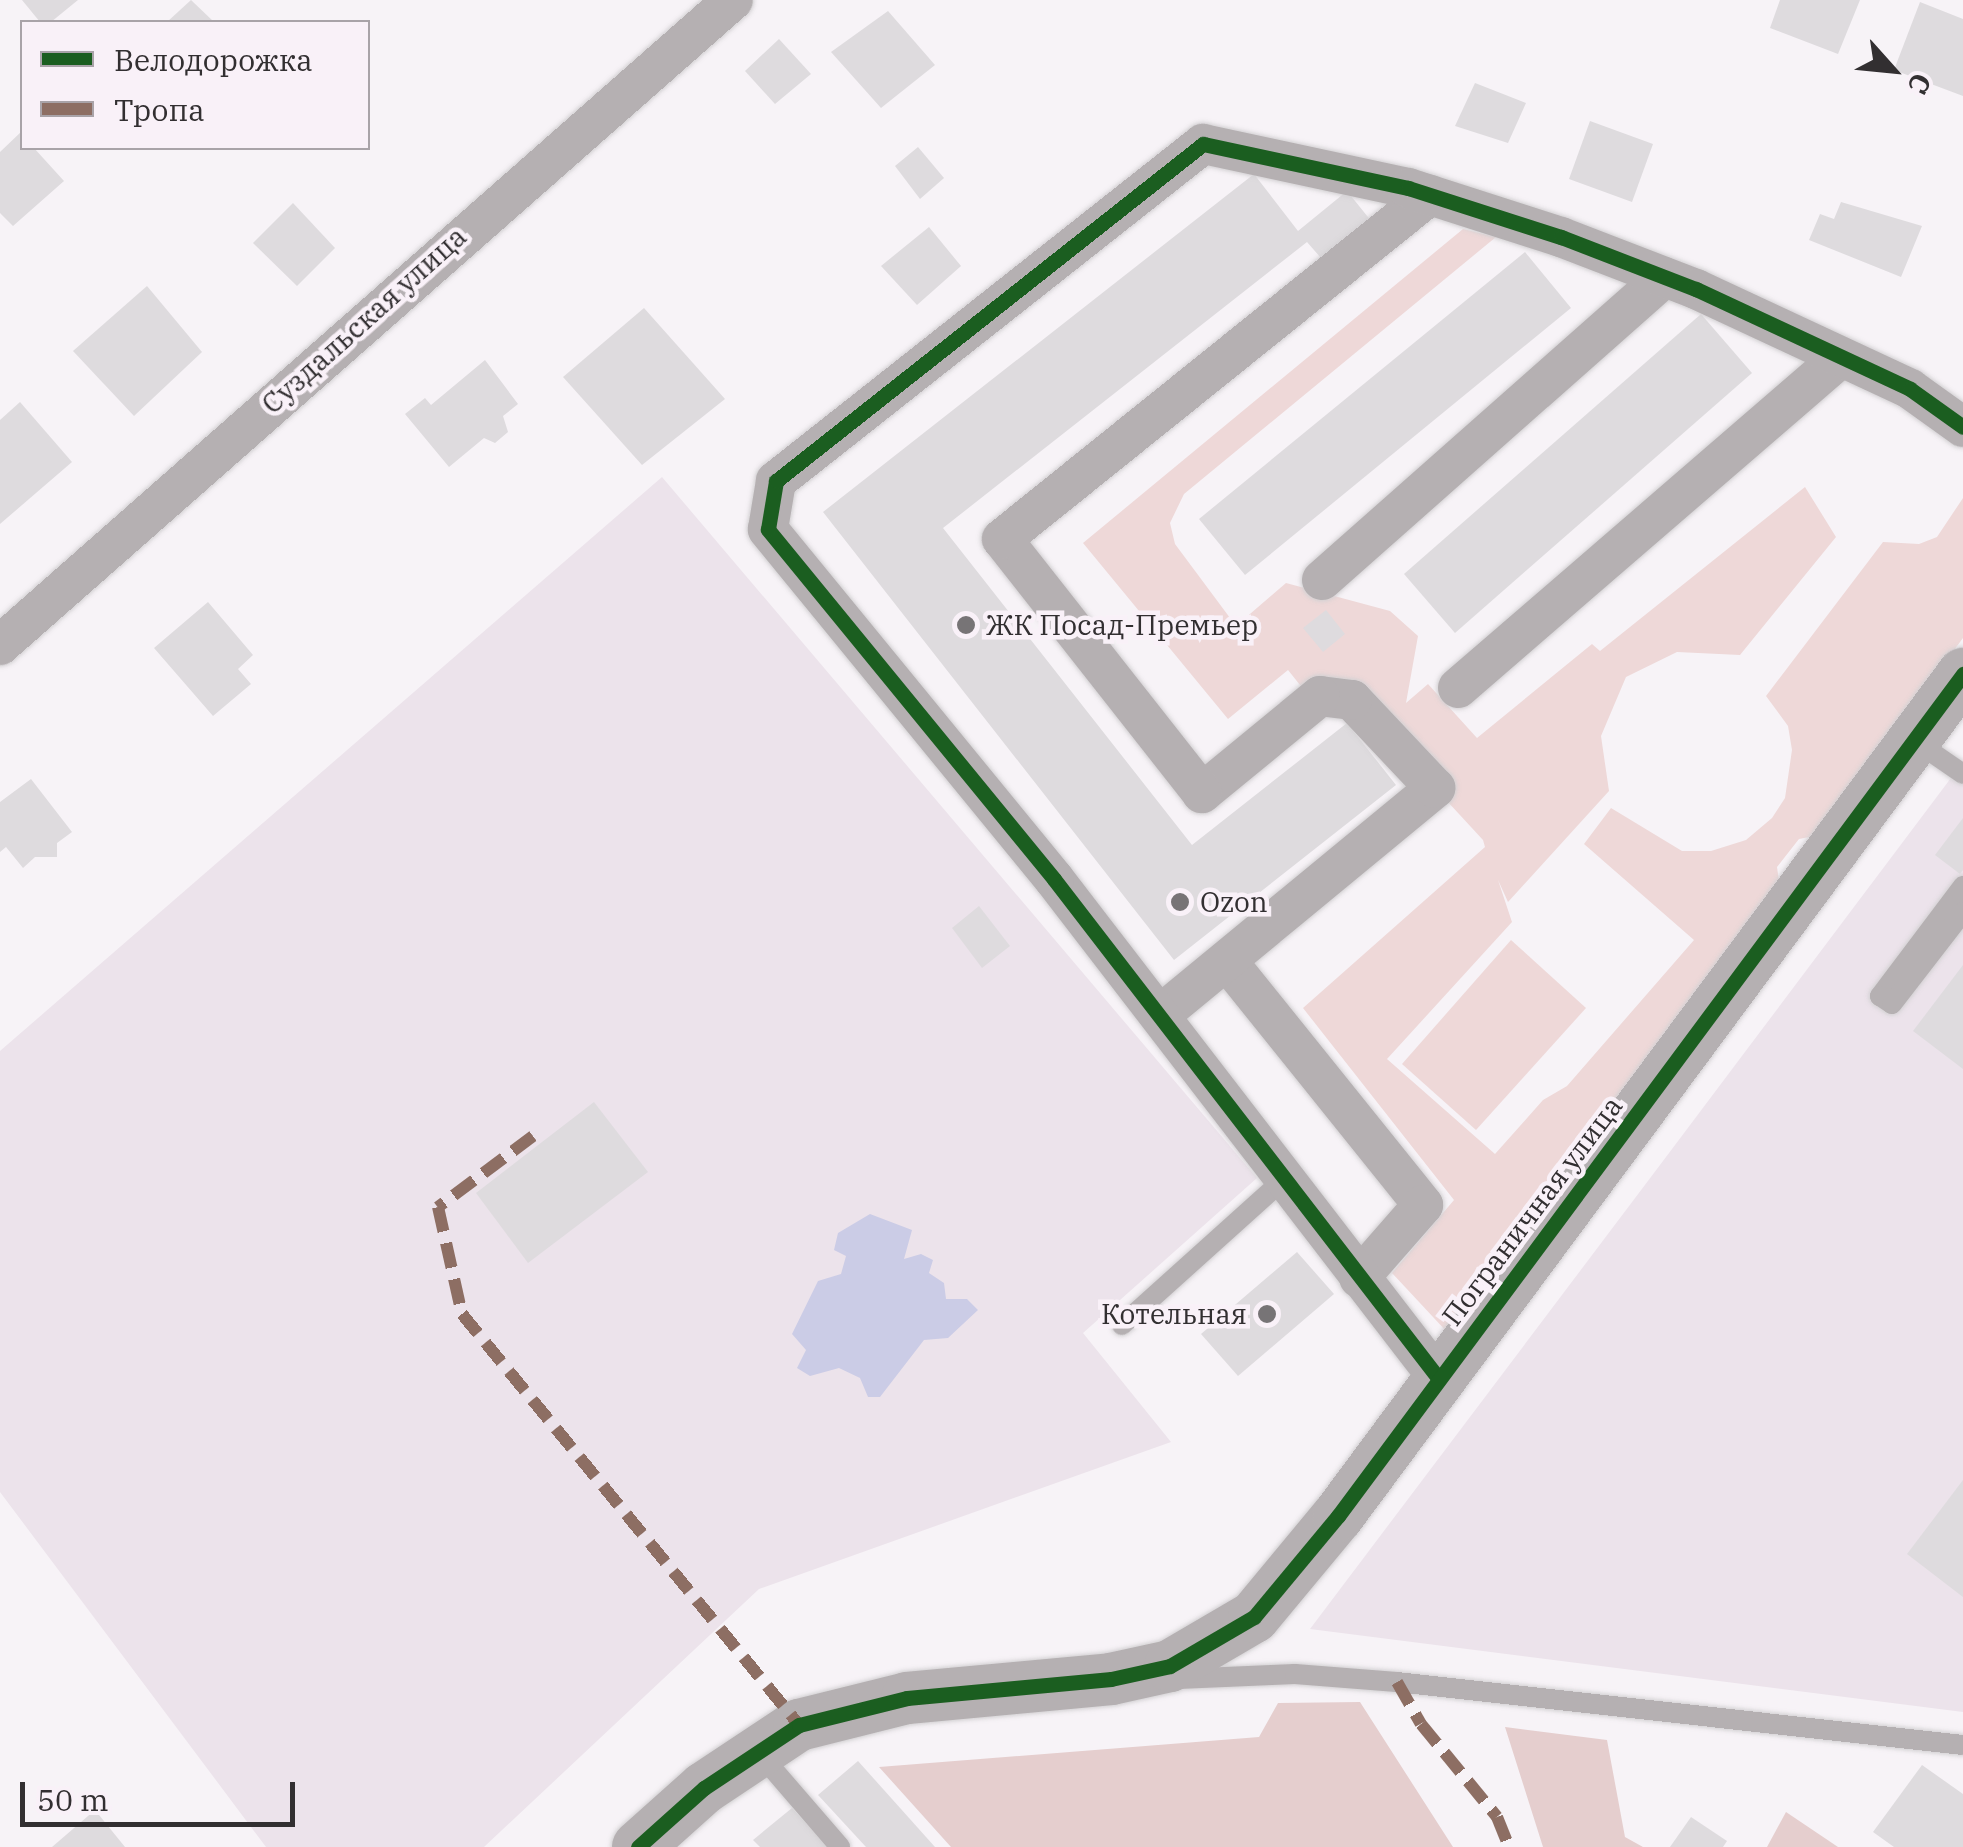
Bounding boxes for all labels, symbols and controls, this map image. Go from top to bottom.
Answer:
legend [20,20,370,150]
north arrow [1843,20,1943,120]
text: Велодорожка [114,40,313,79]
text: С [1899,67,1941,101]
text: Тропа [114,90,205,129]
street label: Суздальская улица [255,219,473,421]
place label: ЖК Посад-Премьер [986,608,1258,642]
marker: ЖК Посад-Премьер [955,614,977,636]
place label: Ozon [1200,885,1268,919]
marker: Ozon [1169,891,1191,913]
street label: Пограничная улица [1435,1090,1629,1332]
place label: Котельная [1101,1297,1247,1331]
marker: Котельная [1256,1303,1278,1325]
scale bar [25,1762,300,1824]
text: 50 m [37,1780,109,1819]

